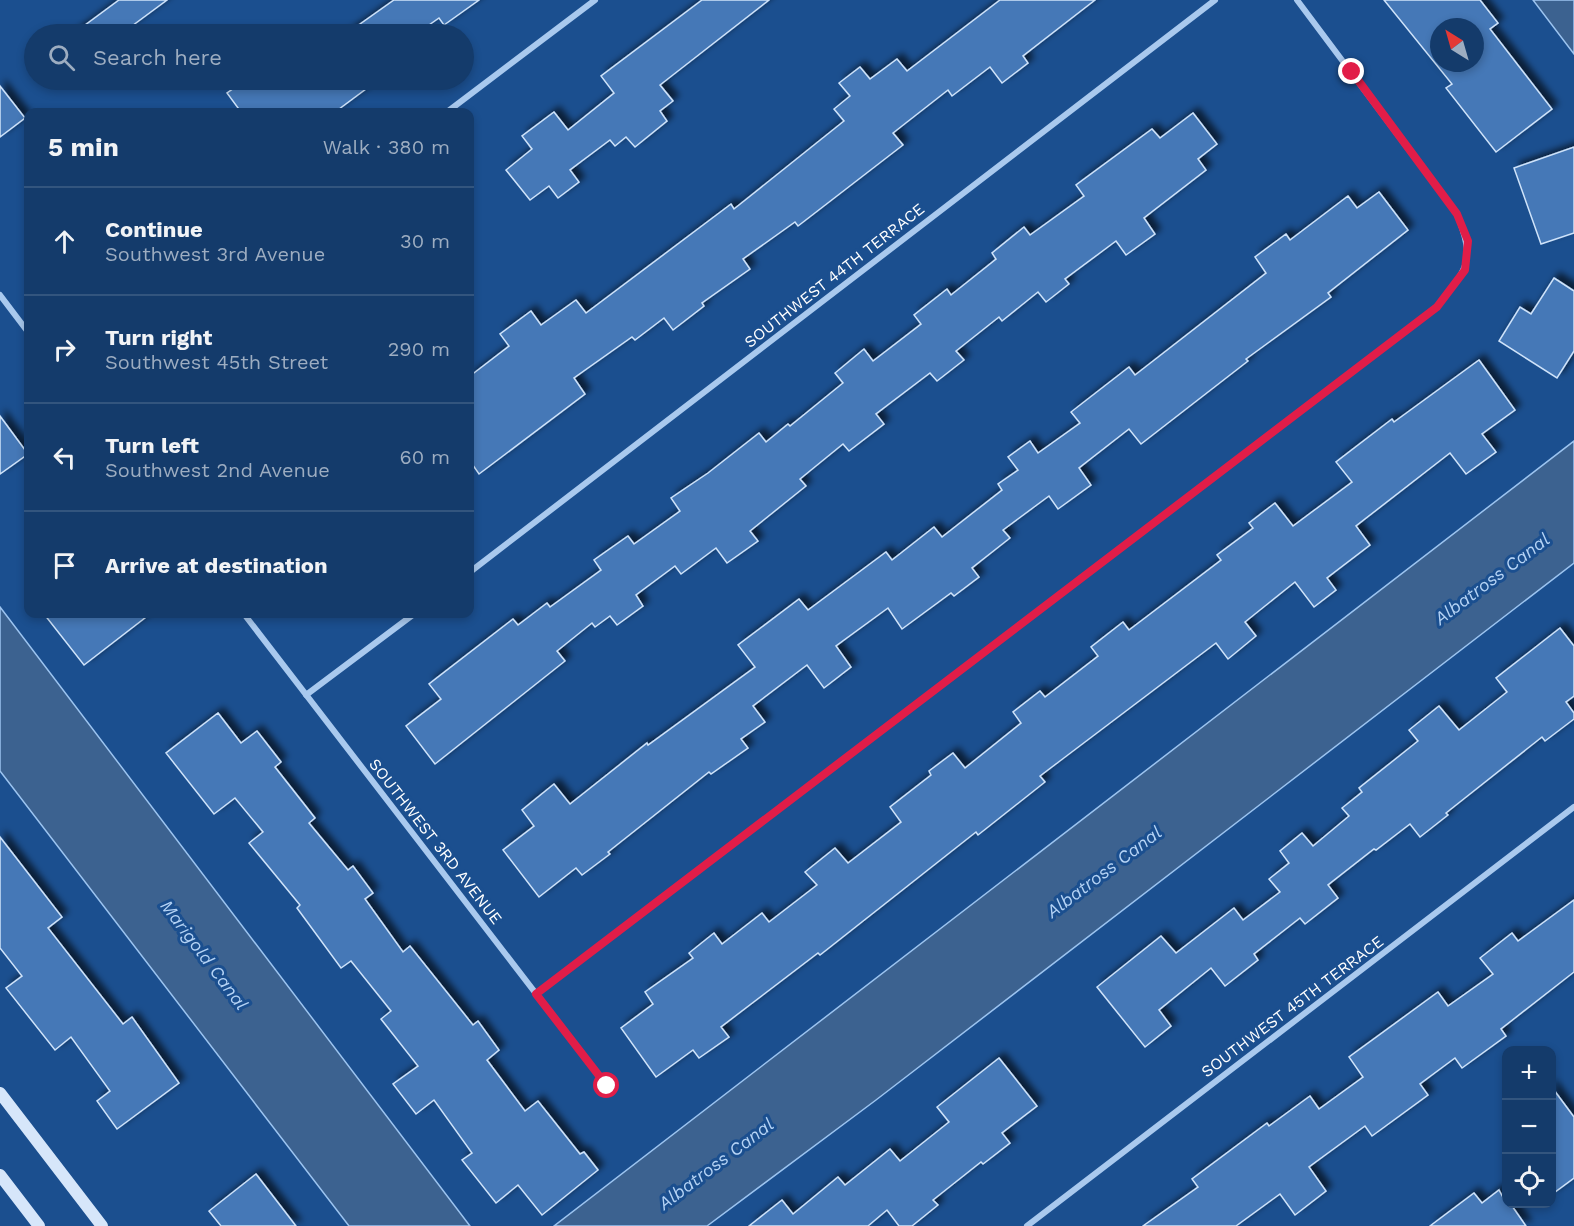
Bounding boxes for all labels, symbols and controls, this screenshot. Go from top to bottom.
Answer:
north arrow [1430,18,1484,72]
search box [24,24,474,90]
icon: search [45,41,78,74]
text: Search here [93,45,222,70]
route end [1338,58,1364,84]
text: 5 min [48,132,119,162]
text: Walk · 380 m [323,135,450,159]
street label: SOUTHWEST 44TH TERRACE [741,199,928,352]
text: Continue [105,217,203,242]
icon: ahead [48,225,81,258]
text: 30 m [400,229,450,253]
text: Southwest 3rd Avenue [105,242,325,266]
text: Turn right [105,325,212,350]
icon: right [48,333,81,366]
text: 290 m [388,337,450,361]
text: Southwest 45th Street [105,350,328,374]
text: Turn left [105,433,199,458]
icon: left [48,441,81,474]
text: 60 m [400,445,450,469]
text: Southwest 2nd Avenue [105,458,330,482]
water label: Albatross Canal [1429,528,1553,629]
icon: arrive [48,549,81,582]
text: Arrive at destination [105,553,328,578]
street label: SOUTHWEST 3RD AVENUE [365,755,506,928]
water label: Albatross Canal [1041,821,1165,922]
water label: Marigold Canal [156,896,253,1014]
street label: SOUTHWEST 45TH TERRACE [1198,932,1387,1081]
map controls [1502,1046,1556,1208]
button: + [1502,1046,1556,1100]
route start [593,1072,619,1098]
button: − [1502,1100,1556,1154]
water label: Albatross Canal [653,1113,777,1214]
button: locate [1502,1154,1556,1208]

